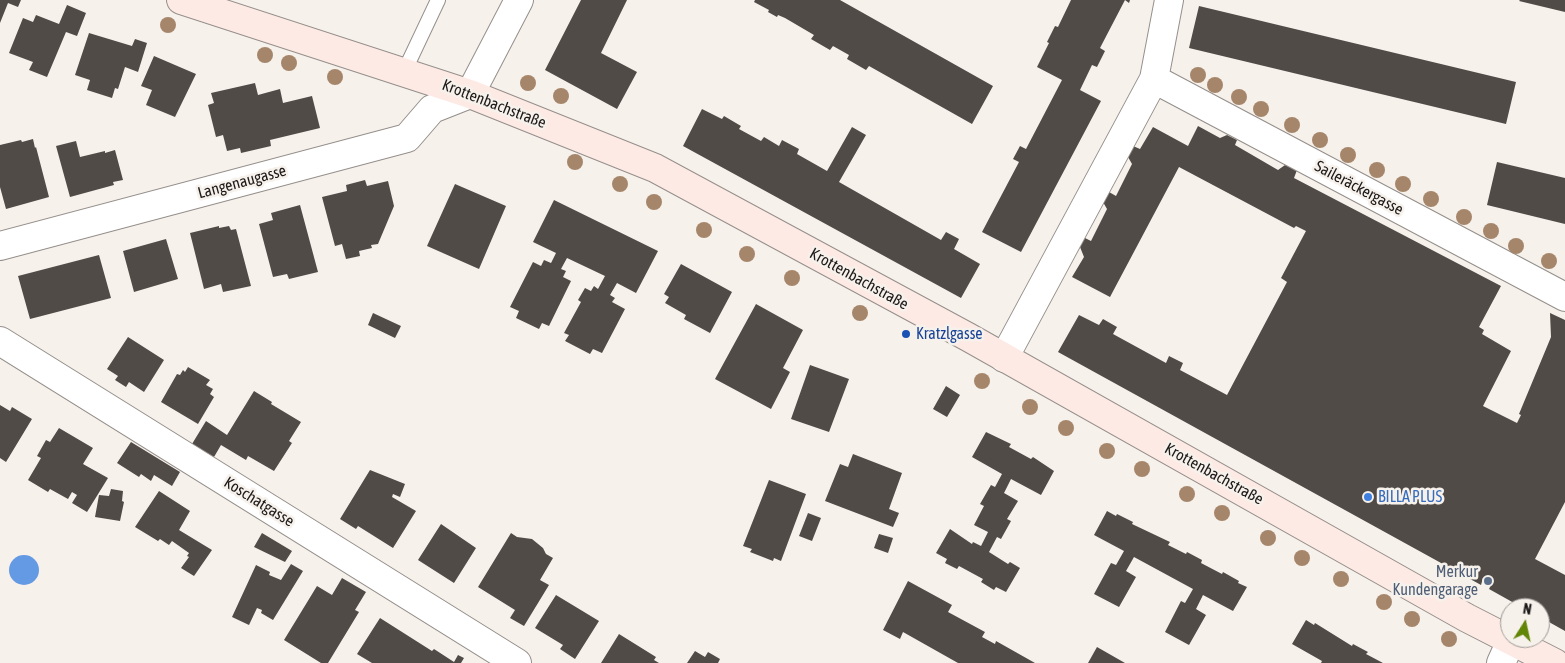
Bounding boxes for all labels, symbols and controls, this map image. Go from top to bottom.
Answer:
street label: Krottenbachstraße [439,75,549,133]
street label: Saileräckergasse [1311,157,1407,219]
street label: Langenaugasse [196,161,288,203]
street label: Krottenbachstraße [806,244,912,314]
place label: Kratzlgasse [916,324,983,344]
marker: Kratzlgasse [900,328,912,340]
street label: Krottenbachstraße [1161,439,1267,509]
street label: Koschatgasse [220,473,298,531]
place label: BILLA PLUS [1378,487,1442,507]
marker: BILLA PLUS [1362,491,1374,503]
place label: Merkur Kundengarage [1393,562,1478,600]
marker: Merkur Kundengarage [1482,575,1494,587]
north arrow [1500,598,1550,648]
text: N [1522,601,1533,618]

